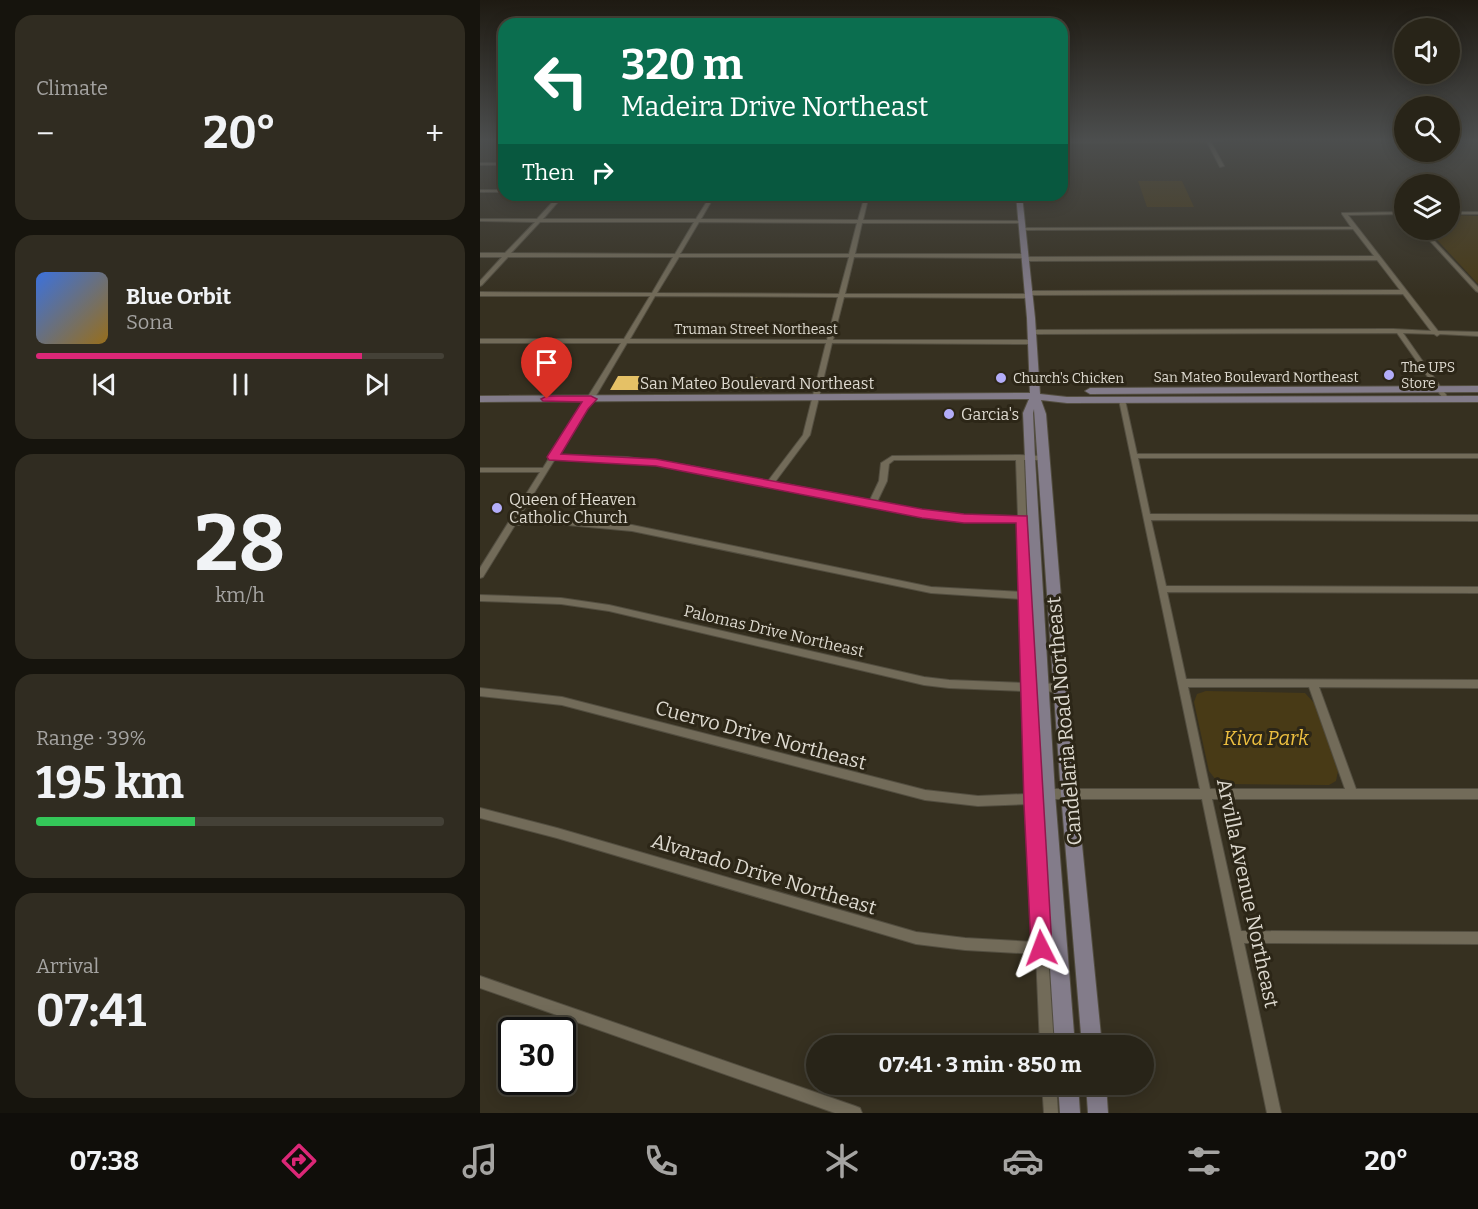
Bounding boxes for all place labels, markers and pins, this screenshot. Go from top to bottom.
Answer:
pin [521,337,572,399]
place label: The UPS Store [1401,359,1455,392]
marker: The UPS Store [1382,368,1396,382]
place label: Church's Chicken [1013,370,1124,387]
marker: Church's Chicken [994,371,1008,385]
place label: Garcia's [961,405,1019,424]
marker: Garcia's [942,407,956,421]
place label: Queen of Heaven Catholic Church [509,490,636,527]
marker: Queen of Heaven Catholic Church [490,501,504,515]

